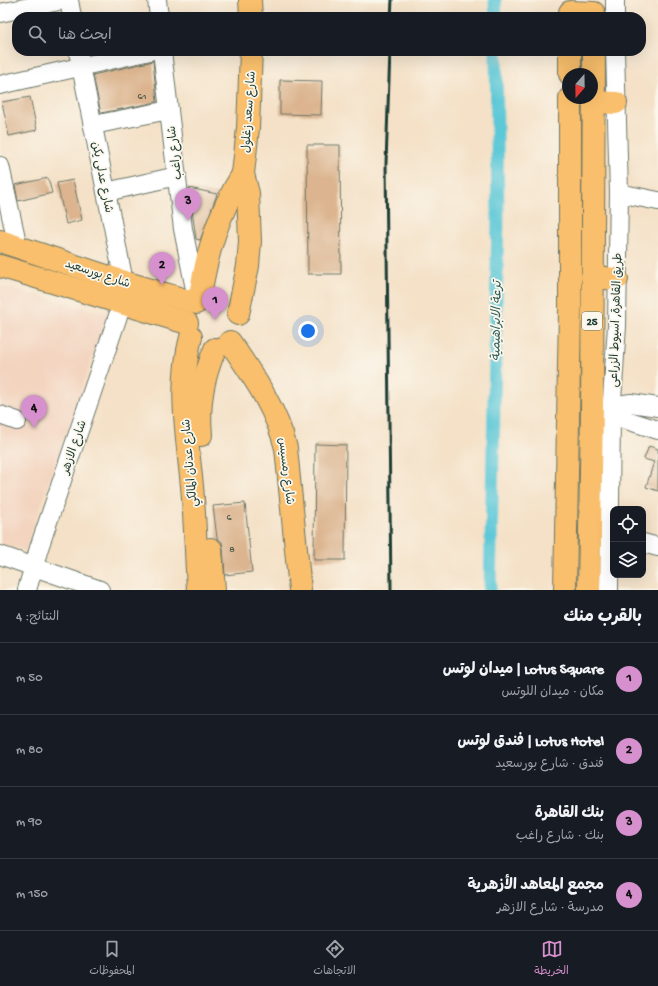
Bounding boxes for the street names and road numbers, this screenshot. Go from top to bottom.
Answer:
street label: شارع سعد زغلول [240,71,260,154]
street label: شارع راغب [166,125,186,180]
street label: شارع عدلى يكن [87,141,115,214]
street label: طريق القاهرة, اسيوط الزراعى [608,252,626,388]
street label: شارع بورسعيد [63,258,132,292]
road number: 25 [582,312,602,330]
street label: شارع عدنان المالكي [180,418,204,507]
street label: شارع الازهر [59,419,91,477]
street label: شارع رمسيس [274,437,296,506]

